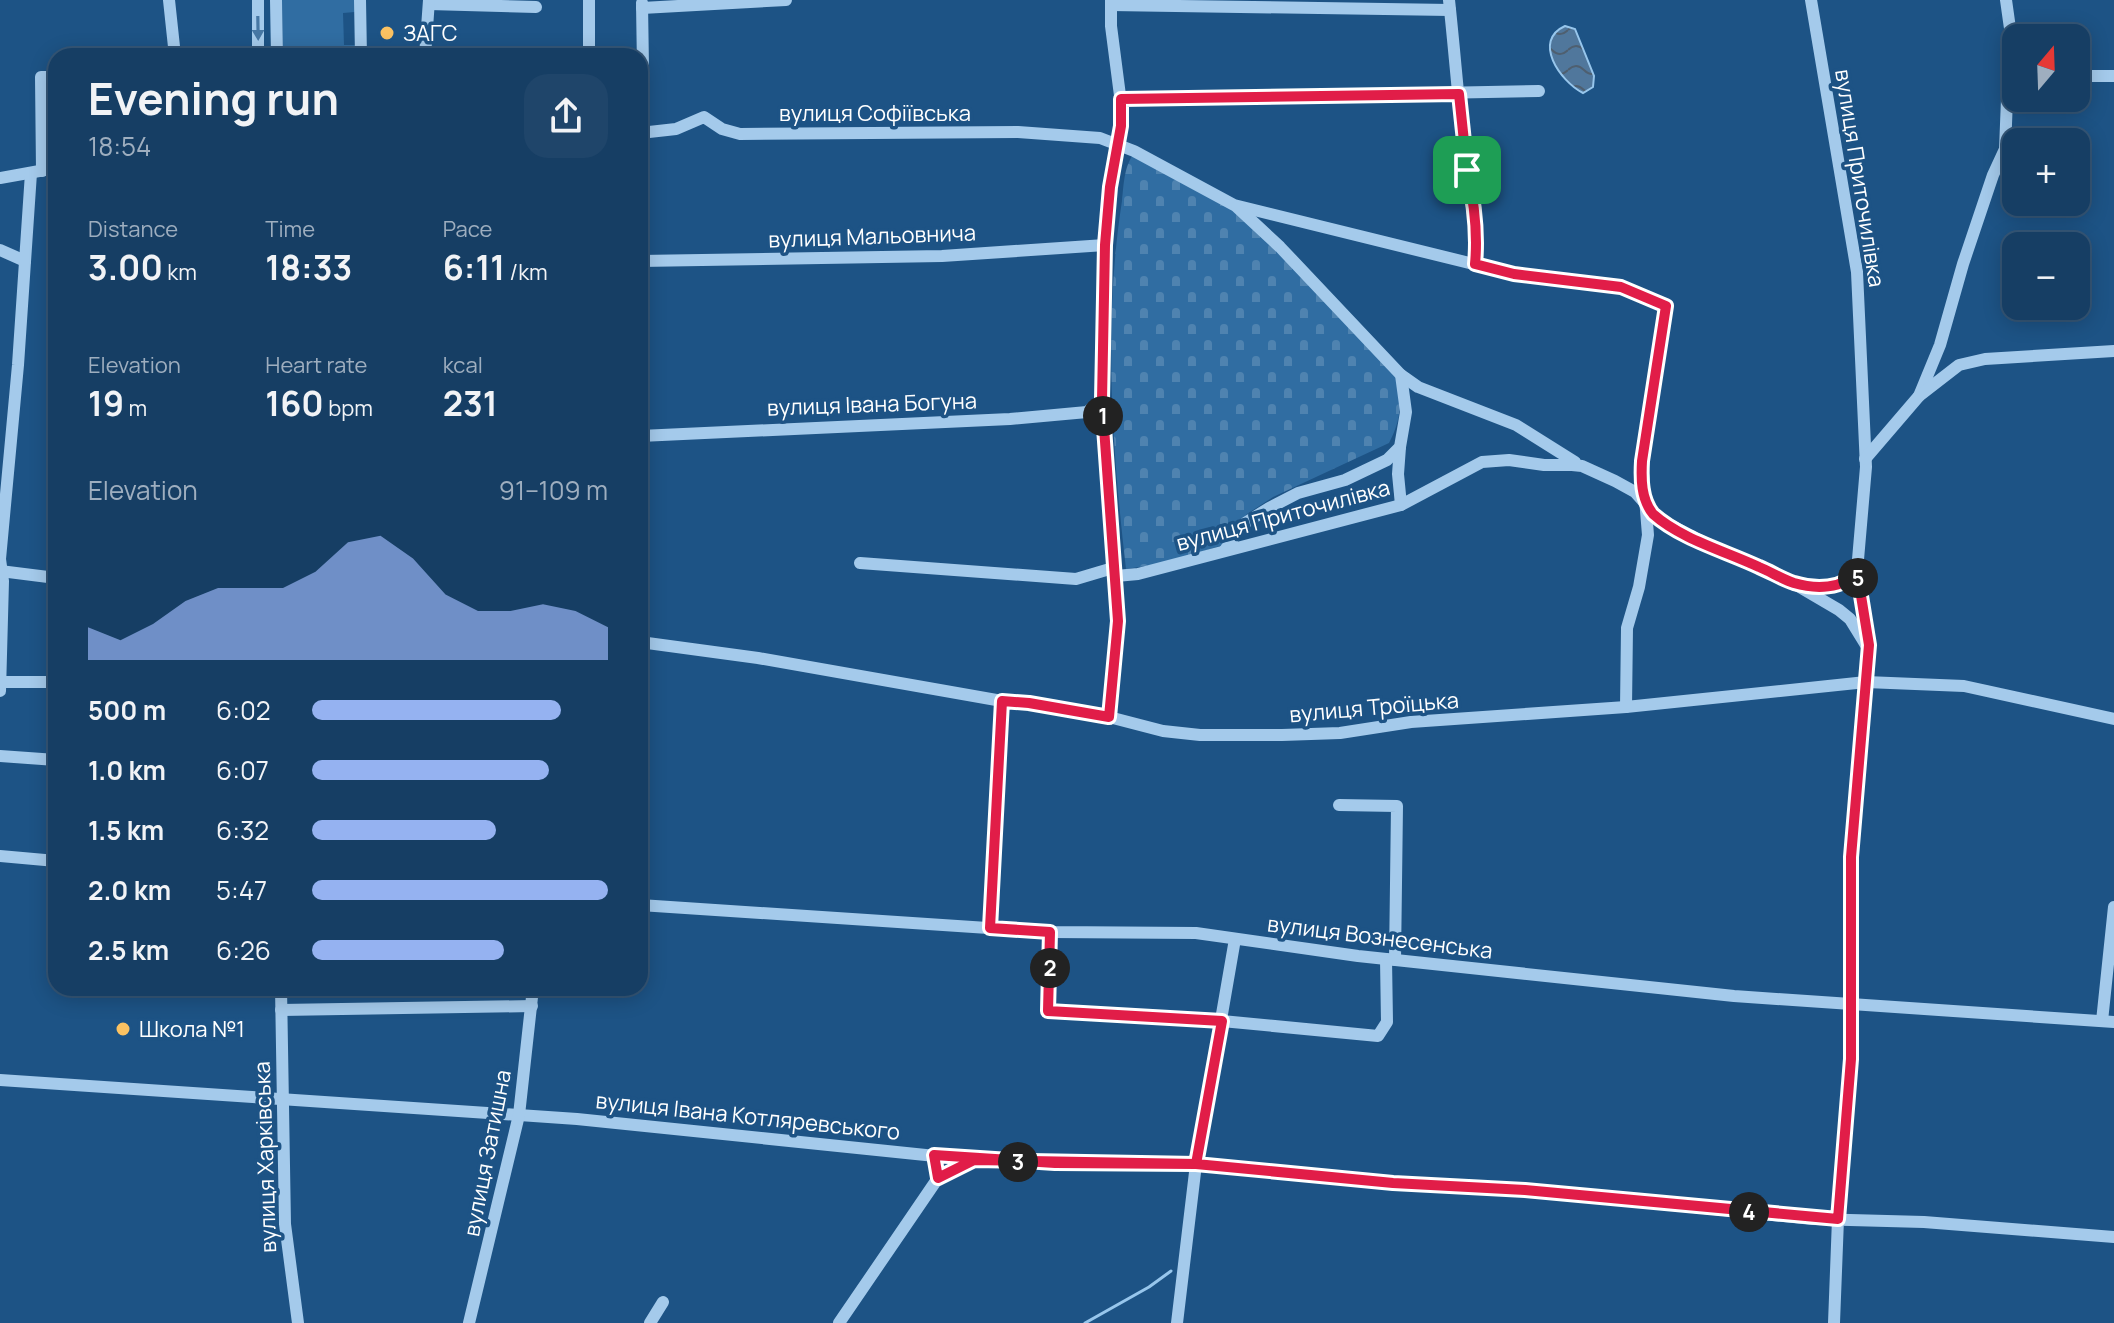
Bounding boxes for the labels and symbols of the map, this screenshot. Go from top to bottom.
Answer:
one-way arrow [252,16,264,41]
place label: ЗАГС [403,18,457,48]
marker: ЗАГС [378,24,396,42]
north arrow [2002,24,2090,112]
street label: вулиця Приточилівка [1828,67,1892,289]
street label: вулиця Софіївська [779,98,971,128]
pin [1433,136,1501,204]
street label: вулиця Мальовнича [768,217,976,255]
street label: вулиця Івана Богуна [766,385,978,423]
pin: 1 [1083,396,1123,436]
street label: вулиця Приточилівка [1173,472,1393,558]
pin: 5 [1838,558,1878,598]
street label: вулиця Троїцька [1288,685,1460,729]
street label: вулиця Вознесенська [1266,908,1494,966]
pin: 2 [1030,948,1070,988]
place label: Школа №1 [139,1014,245,1044]
marker: Школа №1 [114,1020,132,1038]
street label: вулиця Харківська [247,1061,283,1253]
street label: вулиця Затишна [456,1067,518,1239]
street label: вулиця Івана Котляревського [594,1085,902,1147]
pin: 3 [998,1142,1038,1182]
pin: 4 [1729,1192,1769,1232]

